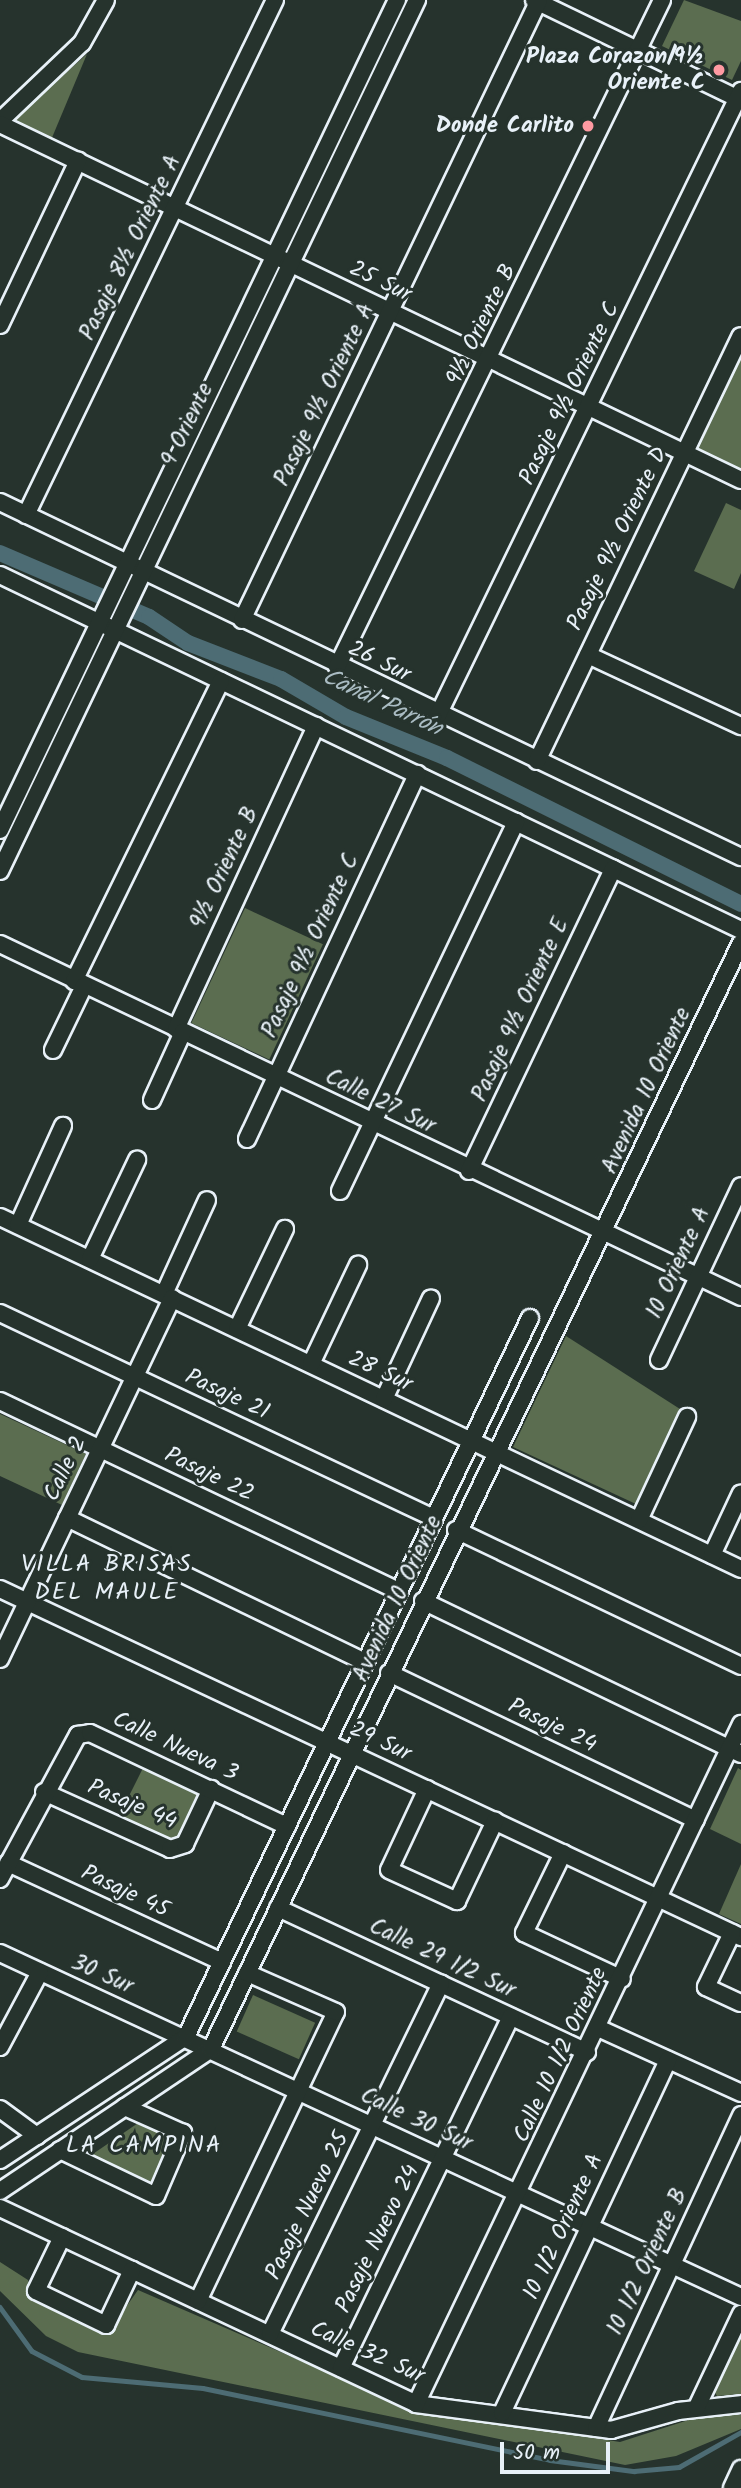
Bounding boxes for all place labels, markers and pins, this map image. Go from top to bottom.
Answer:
place label: Plaza Corazon/9½ Oriente C [526,43,705,97]
marker: Plaza Corazon/9½ Oriente C [711,62,727,78]
place label: Donde Carlito [436,112,574,140]
marker: Donde Carlito [580,118,596,134]

